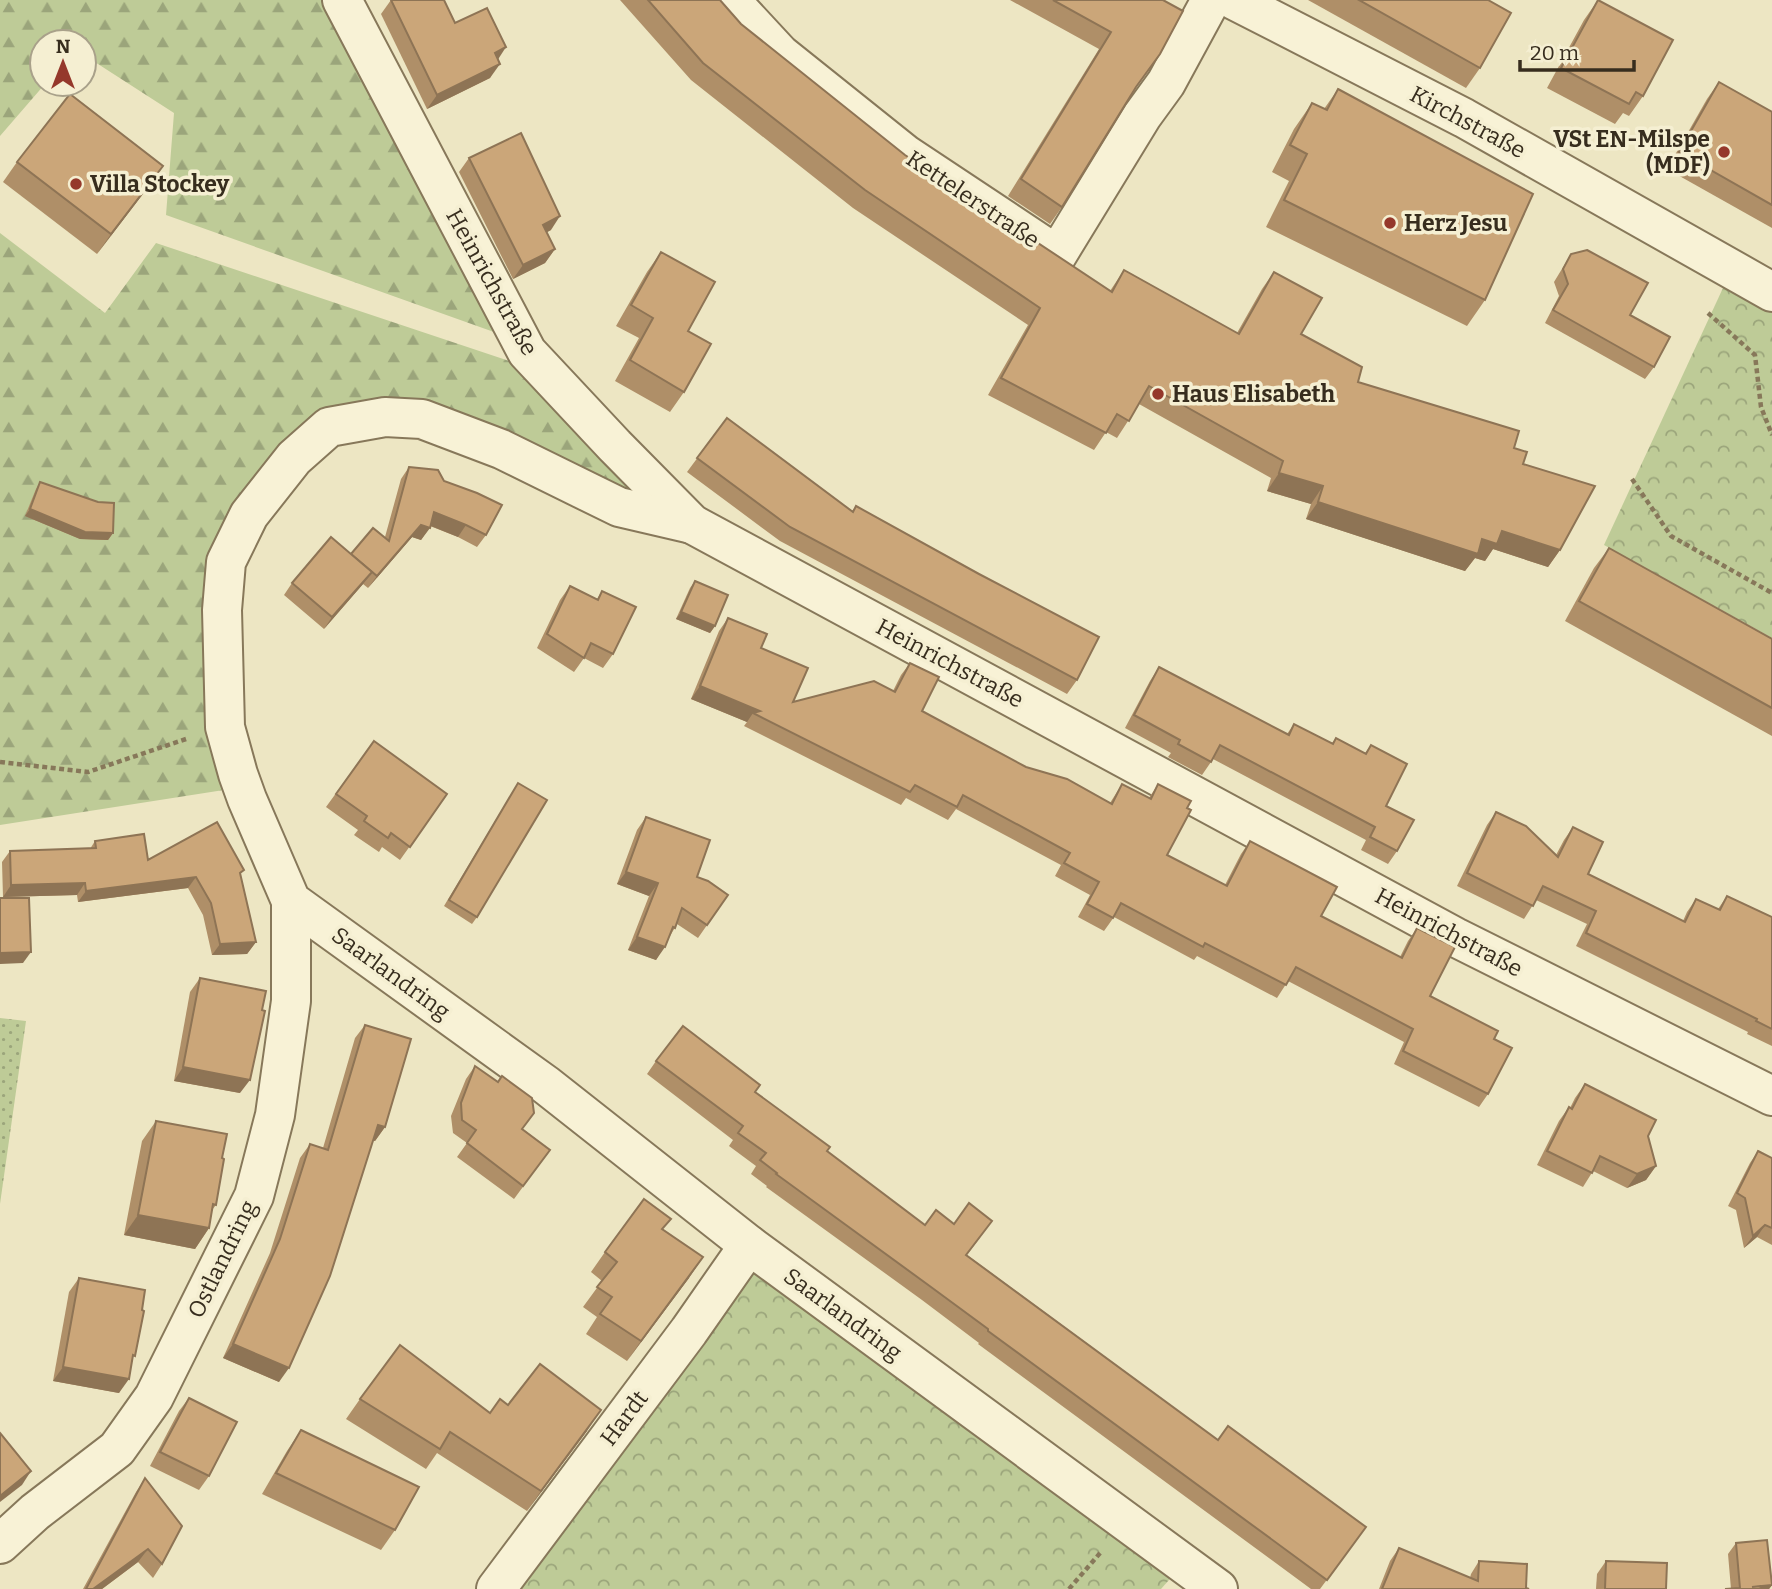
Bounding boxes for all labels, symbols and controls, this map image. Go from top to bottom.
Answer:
north arrow [28,28,98,98]
scale bar [1520,28,1634,72]
text: N [56,35,71,58]
text: 20 m [1530,40,1579,66]
street label: Kirchstraße [1405,80,1531,164]
place label: VSt EN-Milspe (MDF) [1553,125,1710,179]
street label: Kettelerstraße [901,144,1045,254]
marker: VSt EN-Milspe (MDF) [1716,144,1732,160]
place label: Villa Stockey [90,170,230,198]
marker: Villa Stockey [68,176,84,192]
street label: Heinrichstraße [440,204,544,360]
place label: Herz Jesu [1404,209,1508,237]
marker: Herz Jesu [1382,215,1398,231]
place label: Haus Elisabeth [1172,380,1336,408]
marker: Haus Elisabeth [1150,386,1166,402]
street label: Heinrichstraße [871,612,1029,714]
street label: Heinrichstraße [1370,881,1528,983]
street label: Saarlandring [326,921,456,1025]
street label: Ostlandring [182,1196,263,1322]
street label: Saarlandring [778,1262,908,1366]
street label: Hardt [594,1385,654,1451]

